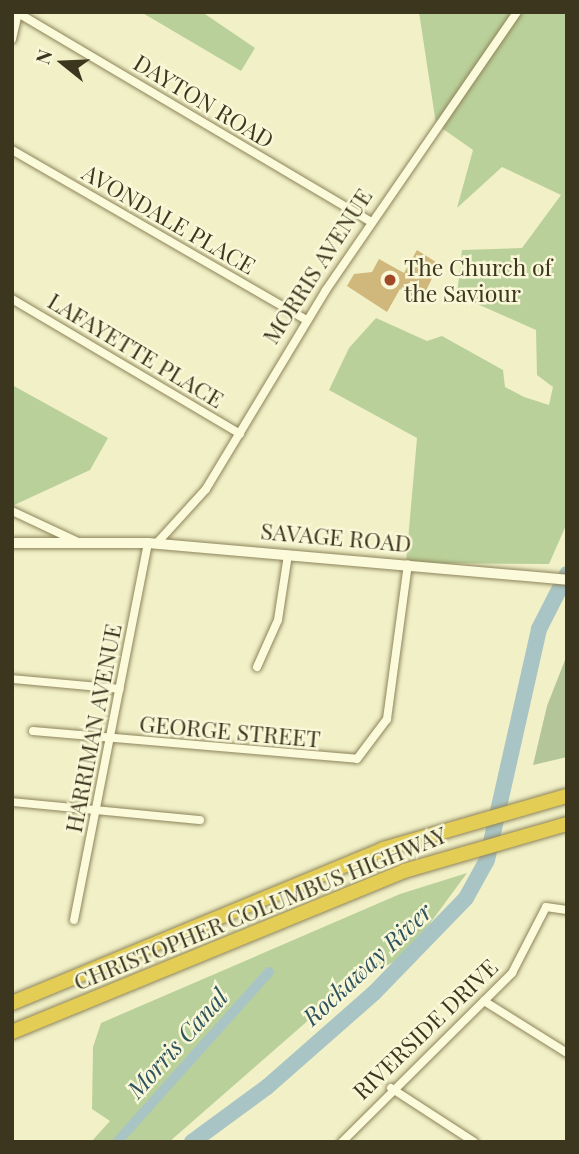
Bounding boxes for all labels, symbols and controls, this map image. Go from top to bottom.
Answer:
north arrow [28,28,98,98]
text: N [29,46,58,67]
street label: DAYTON ROAD [129,48,279,154]
street label: AVONDALE PLACE [78,158,260,280]
street label: MORRIS AVENUE [256,183,378,349]
place label: The Church of the Saviour [404,253,552,307]
marker: The Church of the Saviour [382,272,398,288]
street label: LAFAYETTE PLACE [43,287,229,413]
street label: SAVAGE ROAD [260,517,412,557]
street label: HARRIMAN AVENUE [59,621,127,835]
street label: GEORGE STREET [138,709,322,753]
street label: CHRISTOPHER COLUMBUS HIGHWAY [69,820,451,996]
water label: Rockaway River [296,897,438,1031]
street label: RIVERSIDE DRIVE [347,953,503,1105]
water label: Morris Canal [121,983,233,1103]

